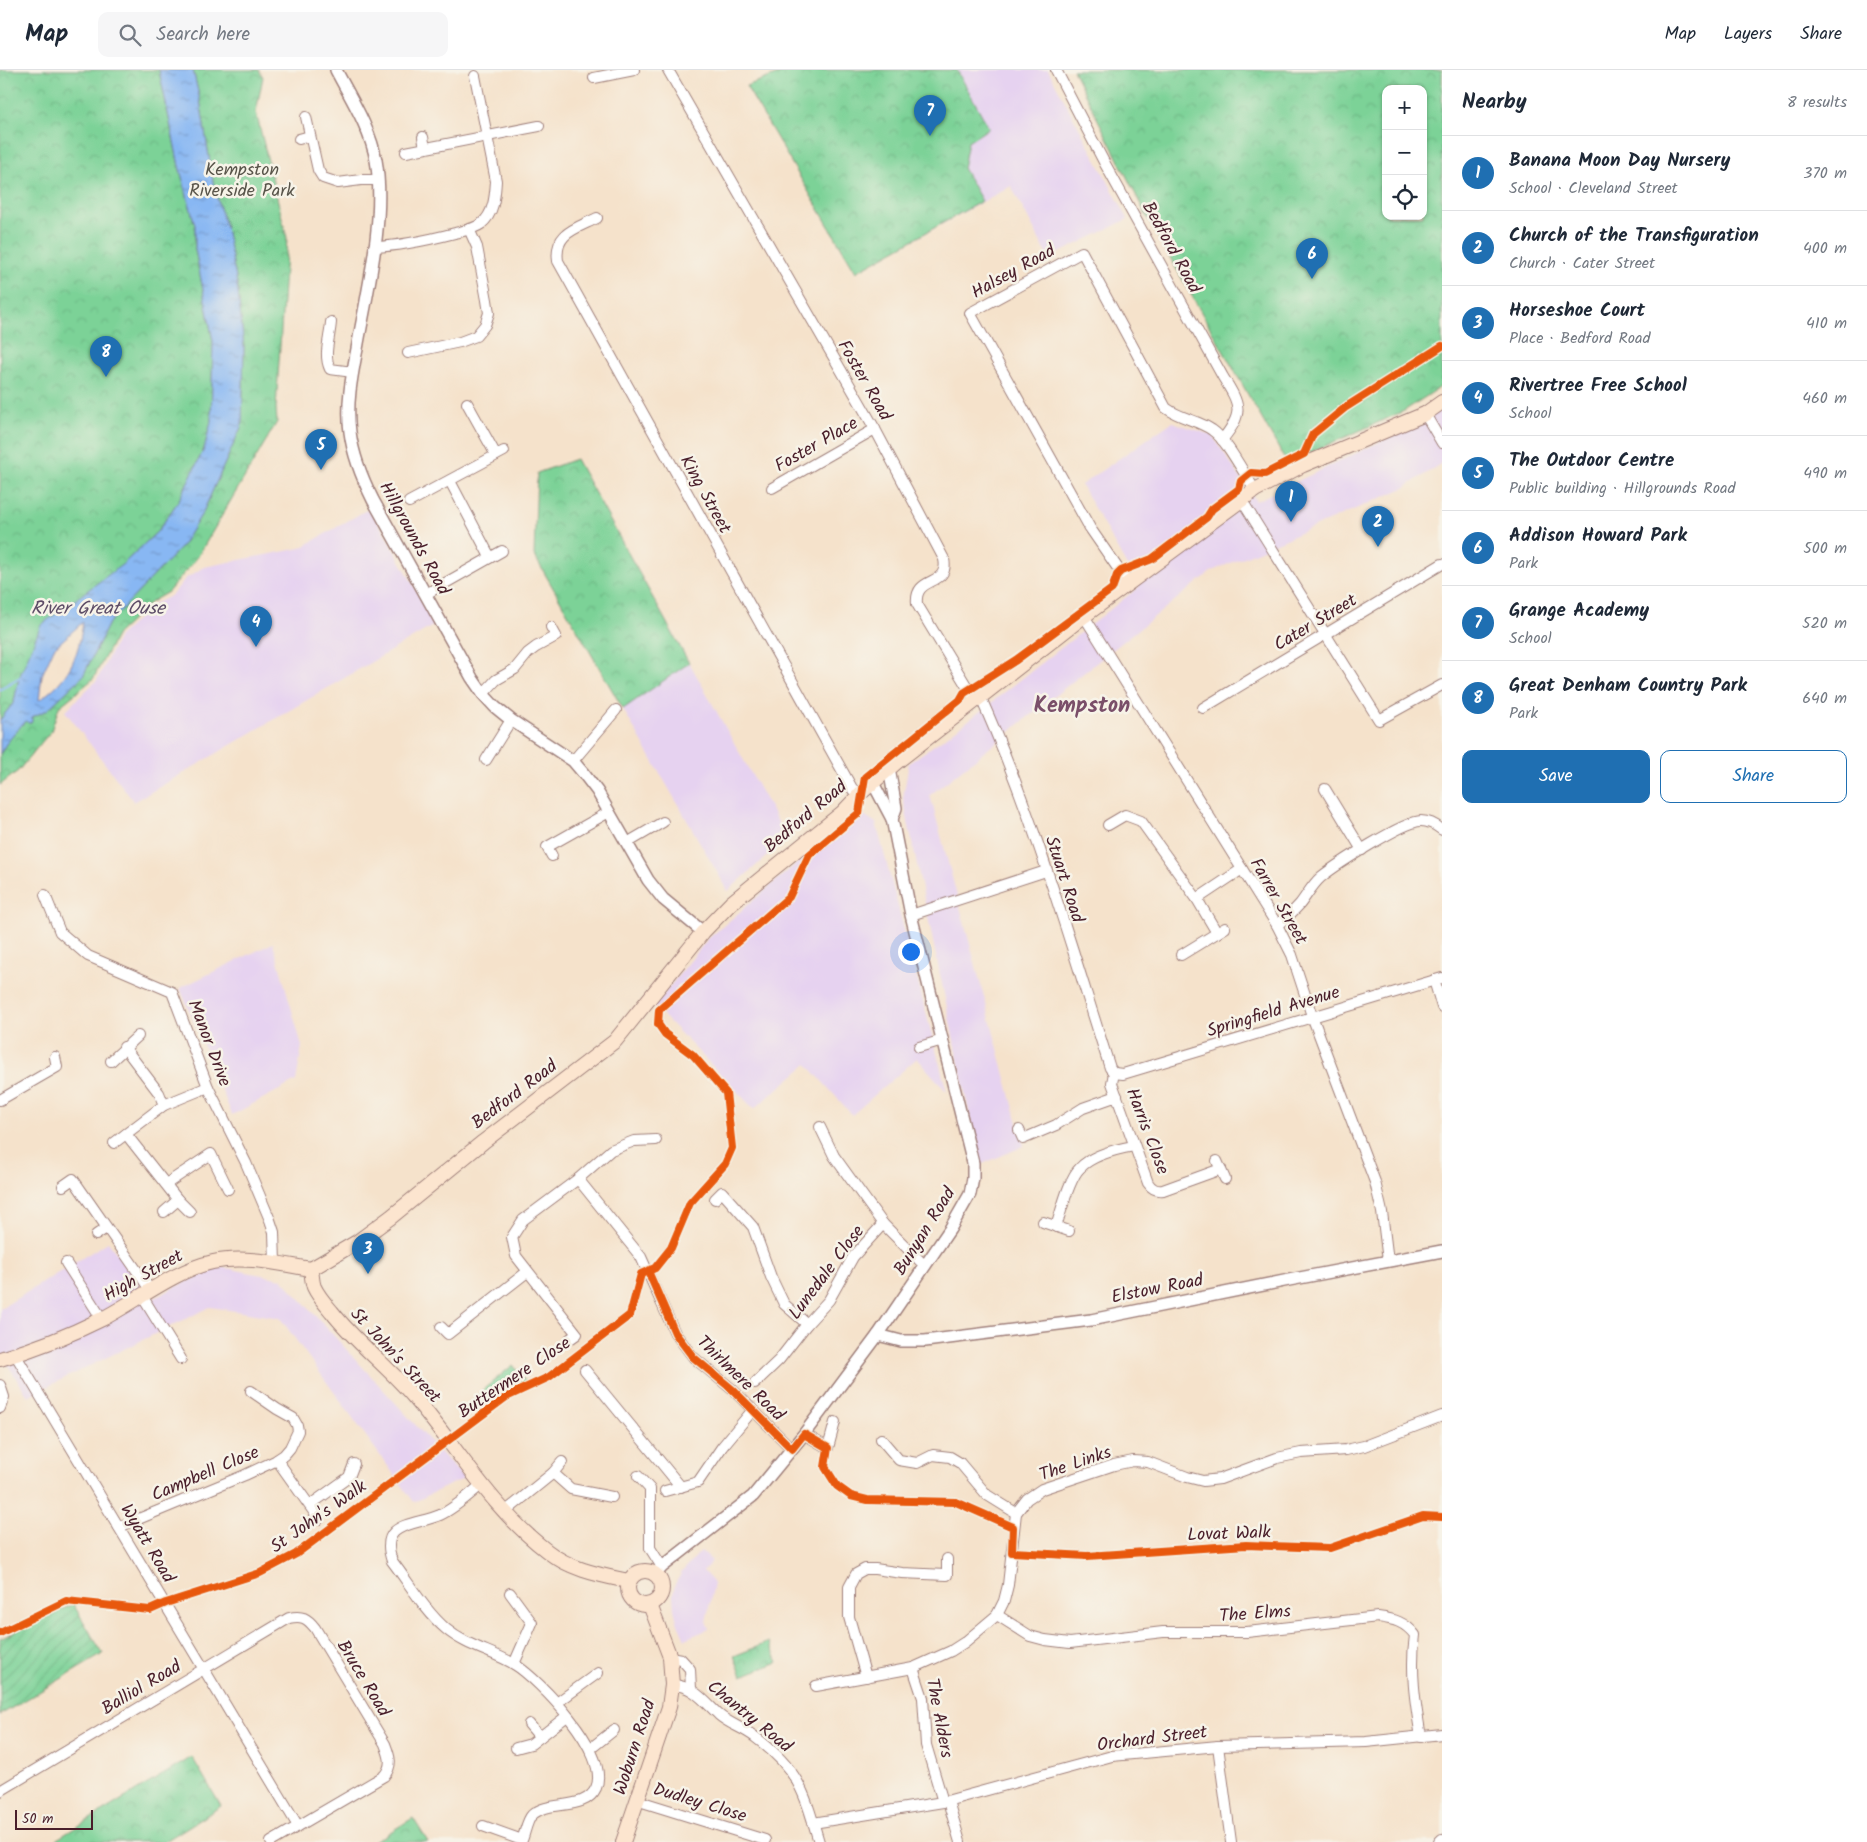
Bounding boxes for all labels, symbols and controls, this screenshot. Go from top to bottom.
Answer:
search box [98,12,448,57]
text: Map [25,15,68,54]
text: Search here [156,20,250,50]
text: Map [1665,20,1696,49]
text: Layers [1724,20,1772,49]
text: Share [1800,20,1842,49]
icon: search [116,21,144,49]
map controls [1382,85,1427,220]
button: + [1382,85,1427,130]
text: Nearby [1462,86,1527,119]
text: 8 results [1787,90,1847,115]
pin: 7 [914,95,946,136]
button: − [1382,130,1427,175]
text: Banana Moon Day Nursery [1509,146,1730,176]
park label: Kempston Riverside Park [189,156,295,206]
text: 1 [1476,161,1480,186]
text: 370 m [1803,161,1847,186]
button: locate [1382,175,1427,220]
text: School · Cleveland Street [1509,176,1678,201]
street label: Bedford Road [1133,196,1209,300]
text: Church of the Transfiguration [1509,221,1759,251]
text: 2 [1473,236,1483,261]
text: 400 m [1803,236,1847,261]
street label: Halsey Road [966,237,1062,307]
pin: 6 [1296,238,1328,279]
text: Church · Cater Street [1509,251,1655,276]
text: Horseshoe Court [1509,296,1645,326]
text: 3 [1474,311,1482,336]
text: 410 m [1806,311,1847,336]
text: Place · Bedford Road [1509,326,1650,351]
street label: Foster Road [829,335,899,428]
pin: 8 [90,336,122,377]
text: Rivertree Free School [1509,371,1687,401]
text: 4 [1474,386,1482,411]
text: 460 m [1802,386,1847,411]
text: School [1509,401,1552,426]
street label: Foster Place [770,410,864,481]
pin: 5 [305,429,337,470]
text: The Outdoor Centre [1509,446,1674,476]
street label: King Street [671,450,739,540]
text: 5 [1474,461,1482,486]
text: 490 m [1803,461,1847,486]
text: Public building · Hillgrounds Road [1509,476,1735,501]
street label: Hillgrounds Road [370,477,457,602]
pin: 1 [1275,481,1307,522]
pin: 2 [1362,506,1394,547]
text: Addison Howard Park [1509,521,1687,551]
text: 6 [1474,536,1482,561]
text: 500 m [1803,536,1847,561]
text: Park [1509,551,1538,576]
street label: Cater Street [1268,586,1364,660]
water label: River Great Ouse [31,594,167,624]
text: Grange Academy [1509,596,1649,626]
pin: 4 [240,606,272,647]
text: 7 [1474,611,1482,636]
text: 520 m [1802,611,1847,636]
text: School [1509,626,1552,651]
text: Great Denham Country Park [1509,671,1747,701]
text: 8 [1473,686,1483,711]
text: 640 m [1802,686,1847,711]
district label: Kempston [1034,689,1130,724]
text: Park [1509,701,1538,726]
button: Save [1462,750,1650,803]
button: Share [1660,750,1847,803]
street label: Bedford Road [758,773,855,861]
street label: Stuart Road [1036,832,1092,928]
street label: Farrer Street [1241,853,1315,952]
your location [898,939,924,965]
street label: Springfield Avenue [1203,978,1344,1046]
street label: Manor Drive [179,996,238,1091]
street label: Bedford Road [466,1052,565,1137]
street label: Harris Close [1117,1084,1176,1179]
street label: Bunyan Road [887,1181,964,1282]
street label: Lunedale Close [782,1219,873,1327]
pin: 3 [352,1233,384,1274]
street label: High Street [98,1242,190,1310]
street label: Elstow Road [1109,1266,1207,1313]
street label: St John's Street [342,1301,448,1412]
street label: Thirlmere Road [689,1329,792,1430]
street label: Buttermere Close [452,1330,577,1427]
street label: The Links [1036,1438,1116,1490]
street label: Campbell Close [147,1439,264,1510]
street label: St John's Walk [264,1473,374,1561]
street label: Wyatt Road [112,1499,182,1590]
street label: Lovat Walk [1187,1519,1272,1550]
street label: The Elms [1218,1598,1292,1631]
street label: Bruce Road [328,1635,398,1724]
street label: Balliol Road [96,1652,188,1724]
street label: Chantry Road [700,1673,799,1762]
street label: The Alders [917,1676,961,1761]
street label: Woburn Road [606,1695,665,1799]
street label: Orchard Street [1095,1718,1210,1761]
street label: Dudley Close [649,1775,750,1831]
scale bar [15,1807,92,1830]
text: 50 m [22,1808,53,1830]

